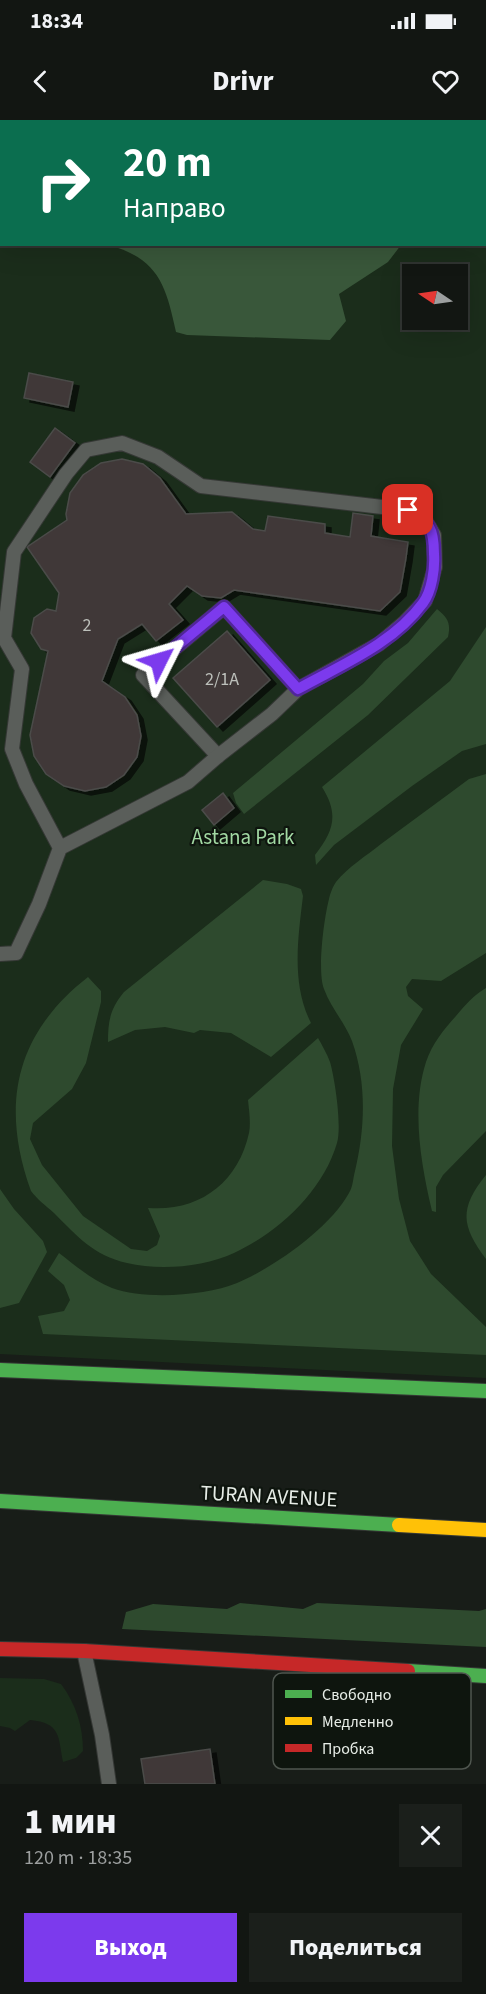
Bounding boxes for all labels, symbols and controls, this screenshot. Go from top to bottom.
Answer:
text: 18:34 [30,5,83,37]
text: Drivr [212,62,274,101]
icon: back [24,65,57,98]
icon: heart [429,65,462,98]
text: 20 m [123,133,212,193]
icon: right [24,144,102,222]
text: Направо [123,189,226,228]
north arrow [402,264,468,330]
map controls [402,264,468,330]
pin [382,484,433,535]
icon: arrive [391,493,424,526]
house number: 2 [83,613,92,638]
position arrow [127,629,191,693]
house number: 2/1А [205,667,239,692]
park label: Astana Park [191,822,295,852]
street label: TURAN AVENUE [200,1477,338,1515]
legend [273,1673,471,1769]
text: Свободно [322,1684,392,1706]
text: Медленно [322,1711,393,1733]
text: Пробка [322,1738,374,1760]
text: 1 мин [24,1796,117,1847]
button: close [399,1804,462,1867]
text: 120 m · 18:35 [24,1844,132,1872]
button: Выход [24,1913,237,1982]
button: Поделиться [249,1913,462,1982]

